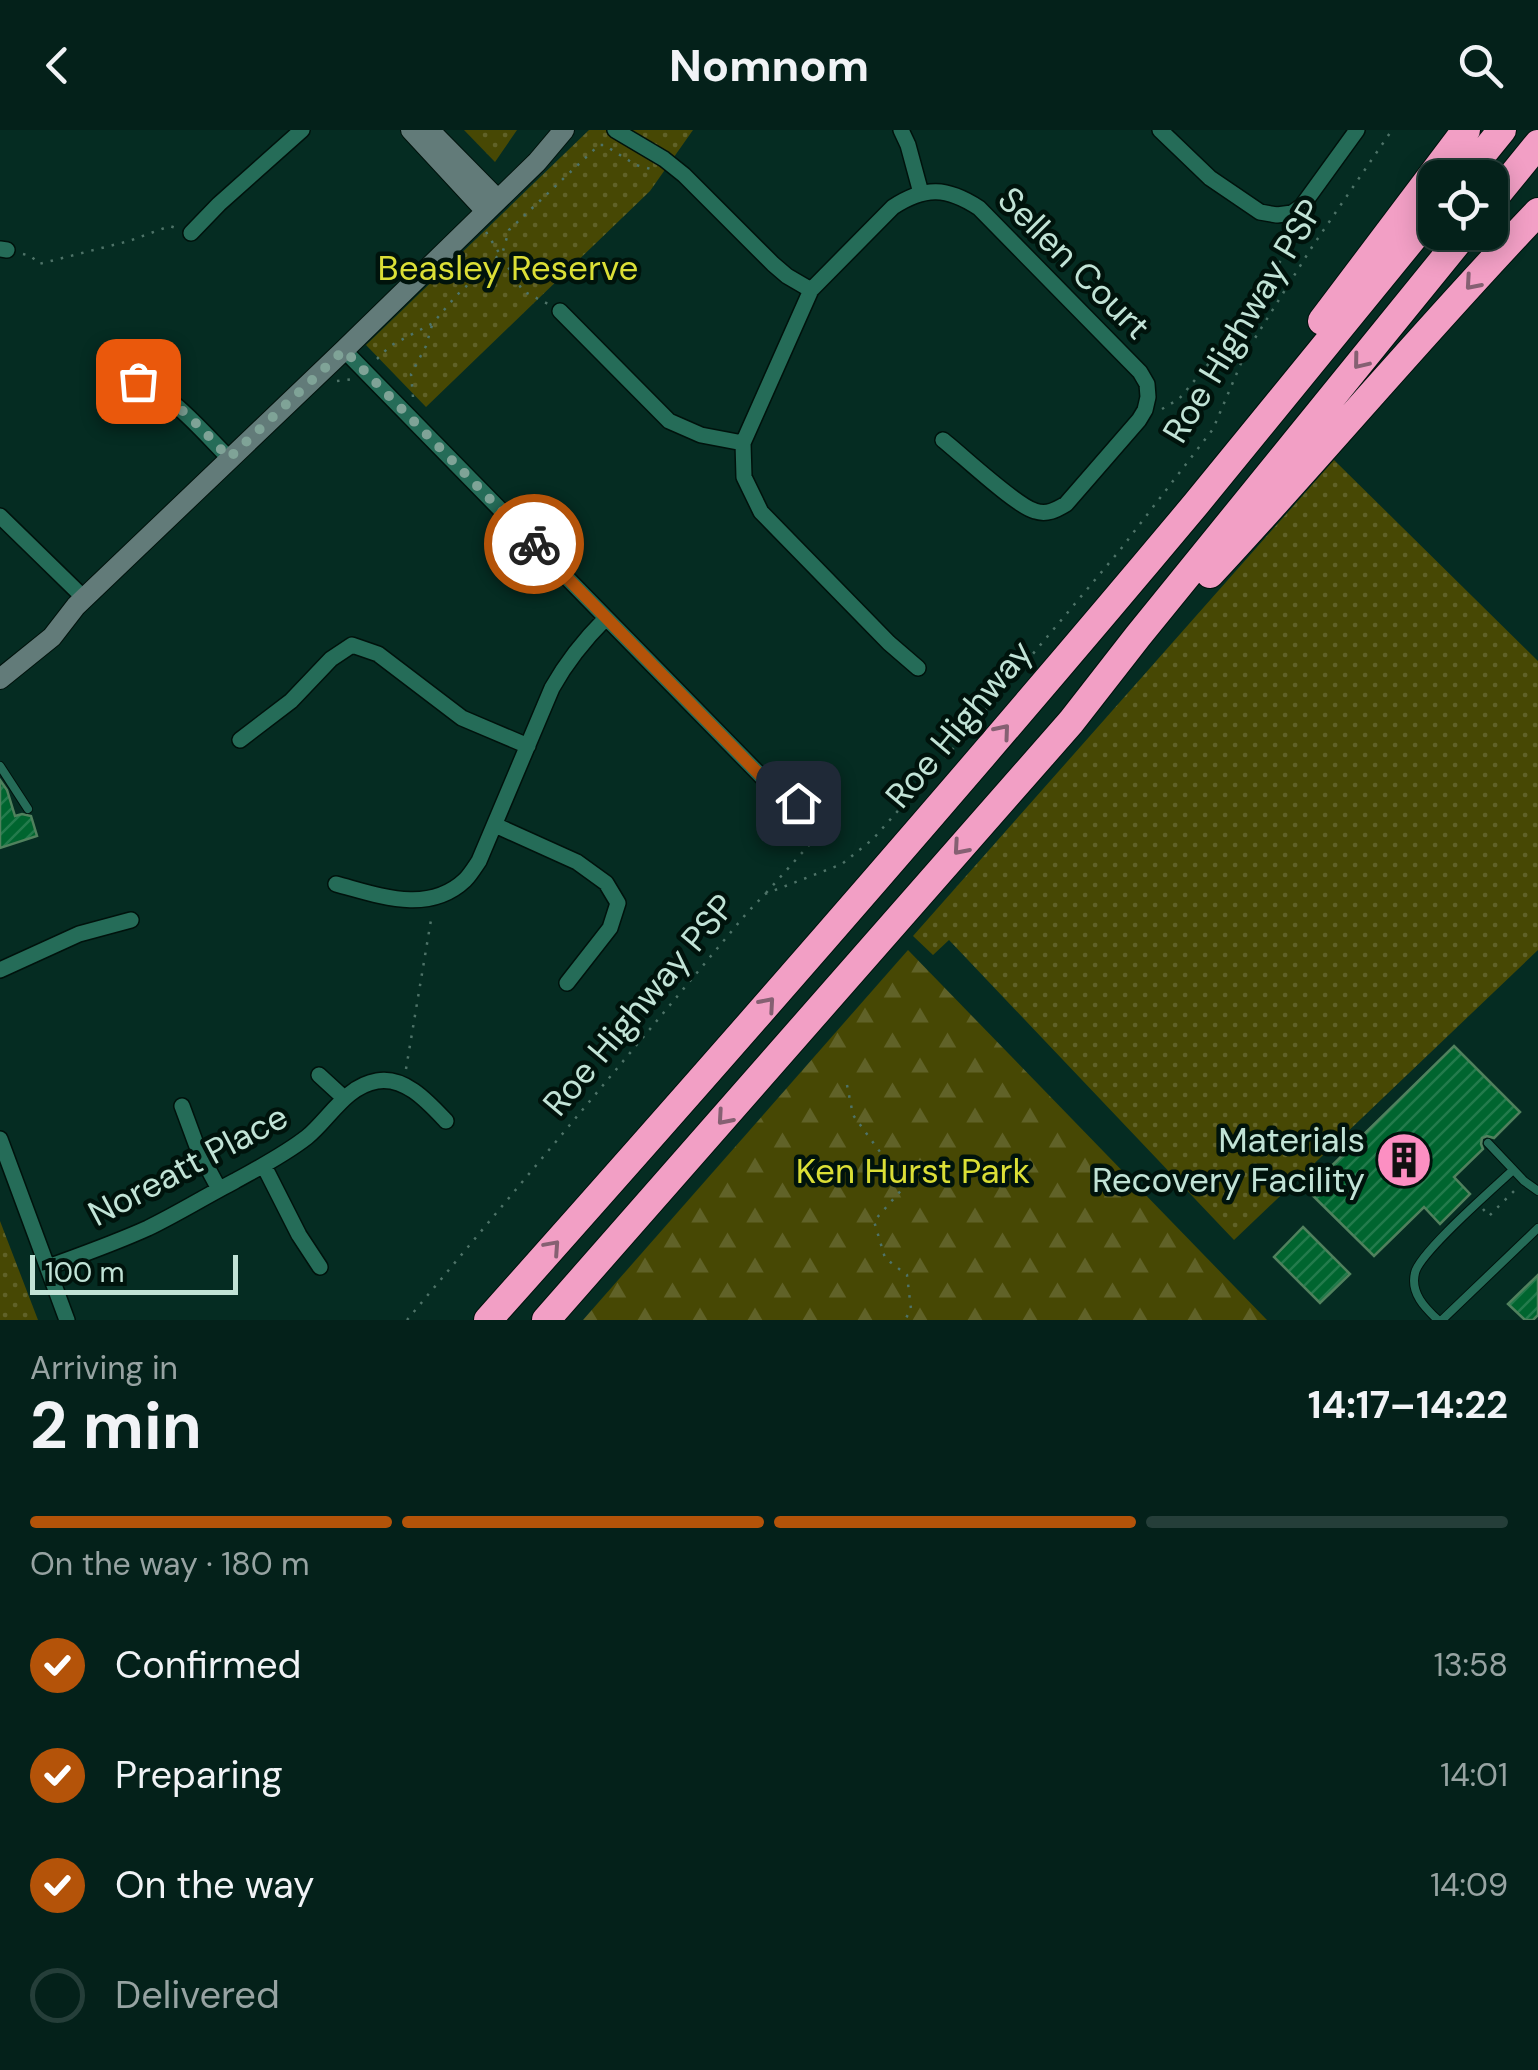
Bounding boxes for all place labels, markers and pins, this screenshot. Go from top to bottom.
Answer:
pin [96,339,181,424]
pin [756,761,841,846]
place label: Materials Recovery Facility [1092,1117,1365,1203]
building icon: Materials Recovery Facility [1374,1130,1434,1190]

